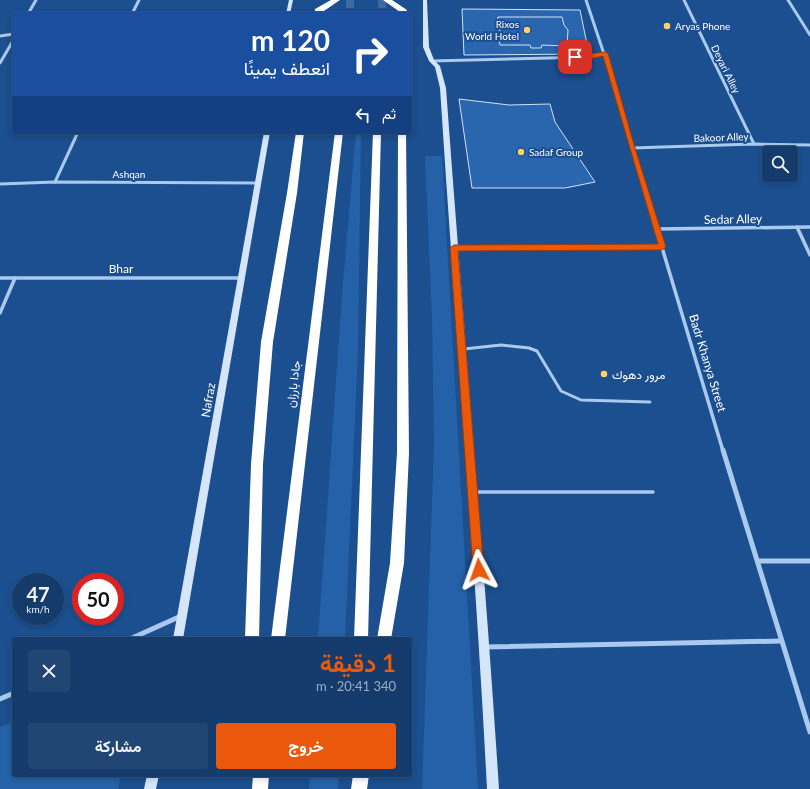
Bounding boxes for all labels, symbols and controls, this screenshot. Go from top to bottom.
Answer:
place label: Rixos World Hotel [465,18,519,42]
place label: Aryas Phone [675,20,730,32]
marker: Aryas Phone [662,21,672,31]
text: 120 m [251,23,330,57]
marker: Rixos World Hotel [522,25,532,35]
icon: right [344,28,396,80]
pin [558,40,592,74]
street label: Deyari Alley [709,43,743,96]
icon: arrive [564,46,586,68]
text: انعطف يمينًا [244,57,330,79]
icon: left [352,104,374,126]
text: ثم [382,104,396,122]
street label: Bakoor Alley [693,130,749,144]
place label: Sadaf Group [529,146,584,158]
map controls [762,146,798,182]
button: search [762,146,798,182]
marker: Sadaf Group [516,147,526,157]
street label: Ashqan [113,168,145,180]
street label: Sedar Alley [704,211,763,227]
street label: Bhar [109,261,134,276]
street label: Badr Khanya Street [686,312,730,414]
street label: جادا بارزان [283,359,304,409]
place label: مرور دهوك [612,367,665,383]
marker: مرور دهوك [599,369,609,379]
street label: Nafraz [198,381,218,418]
position arrow [458,549,500,591]
speed limit sign: 50 [72,573,124,625]
text: 47 [26,582,50,606]
text: km/h [26,603,50,615]
text: 1 دقيقة [320,648,396,677]
button: close [28,650,70,692]
text: 340 m · 20:41 [316,678,396,694]
button: مشاركة [28,723,208,769]
button: خروج [216,723,396,769]

